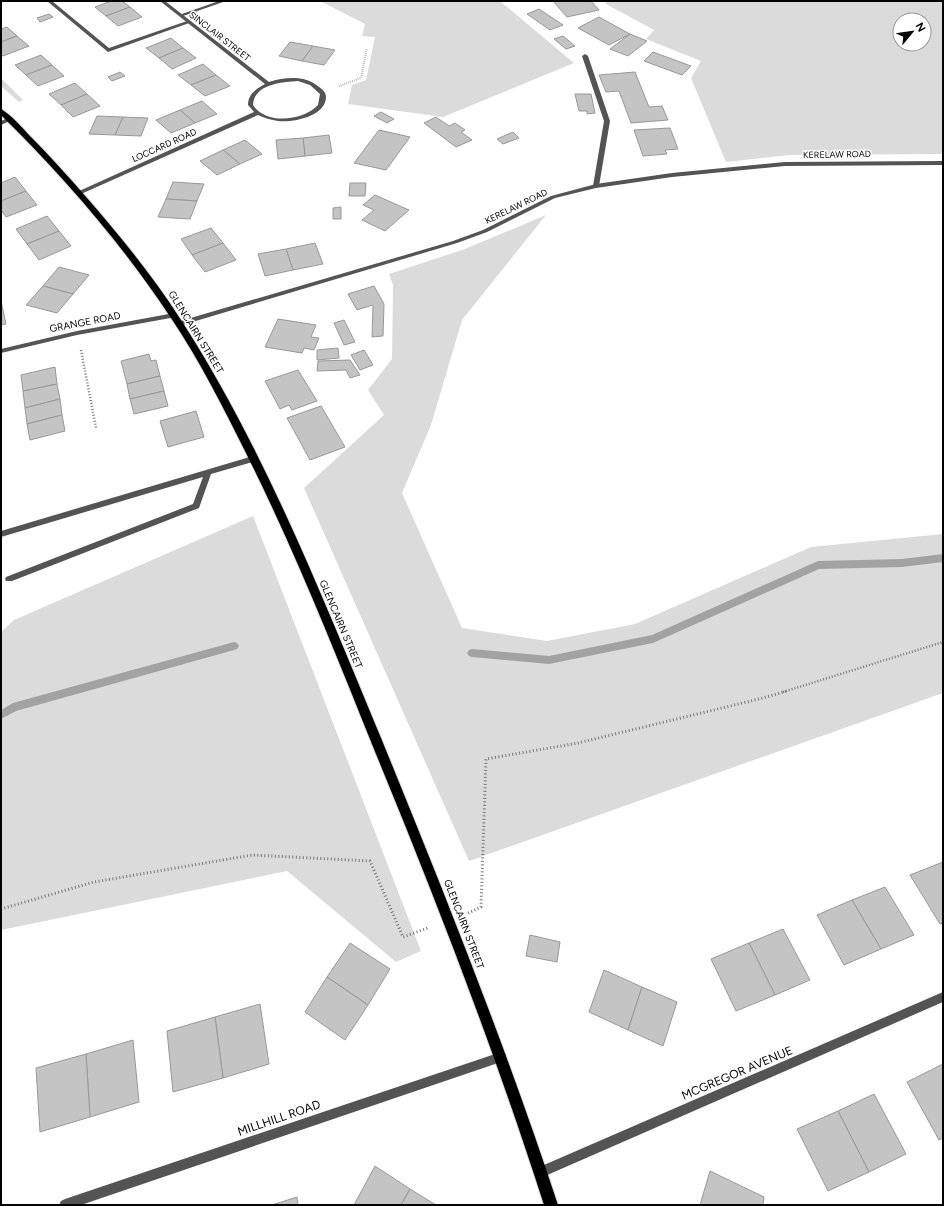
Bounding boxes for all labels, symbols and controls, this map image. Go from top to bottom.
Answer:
street label: SINCLAIR STREET [187,9,253,63]
north arrow [892,12,932,52]
text: N [913,21,928,34]
street label: LOCCARD ROAD [130,126,198,164]
street label: KERELAW ROAD [803,148,871,160]
street label: KERELAW ROAD [483,186,549,226]
street label: GLENCAIRN STREET [165,288,227,376]
street label: GRANGE ROAD [48,309,122,335]
street label: GLENCAIRN STREET [316,578,366,671]
street label: GLENCAIRN STREET [441,877,487,971]
street label: MCGREGOR AVENUE [679,1043,795,1103]
street label: MILLHILL ROAD [236,1097,322,1139]

